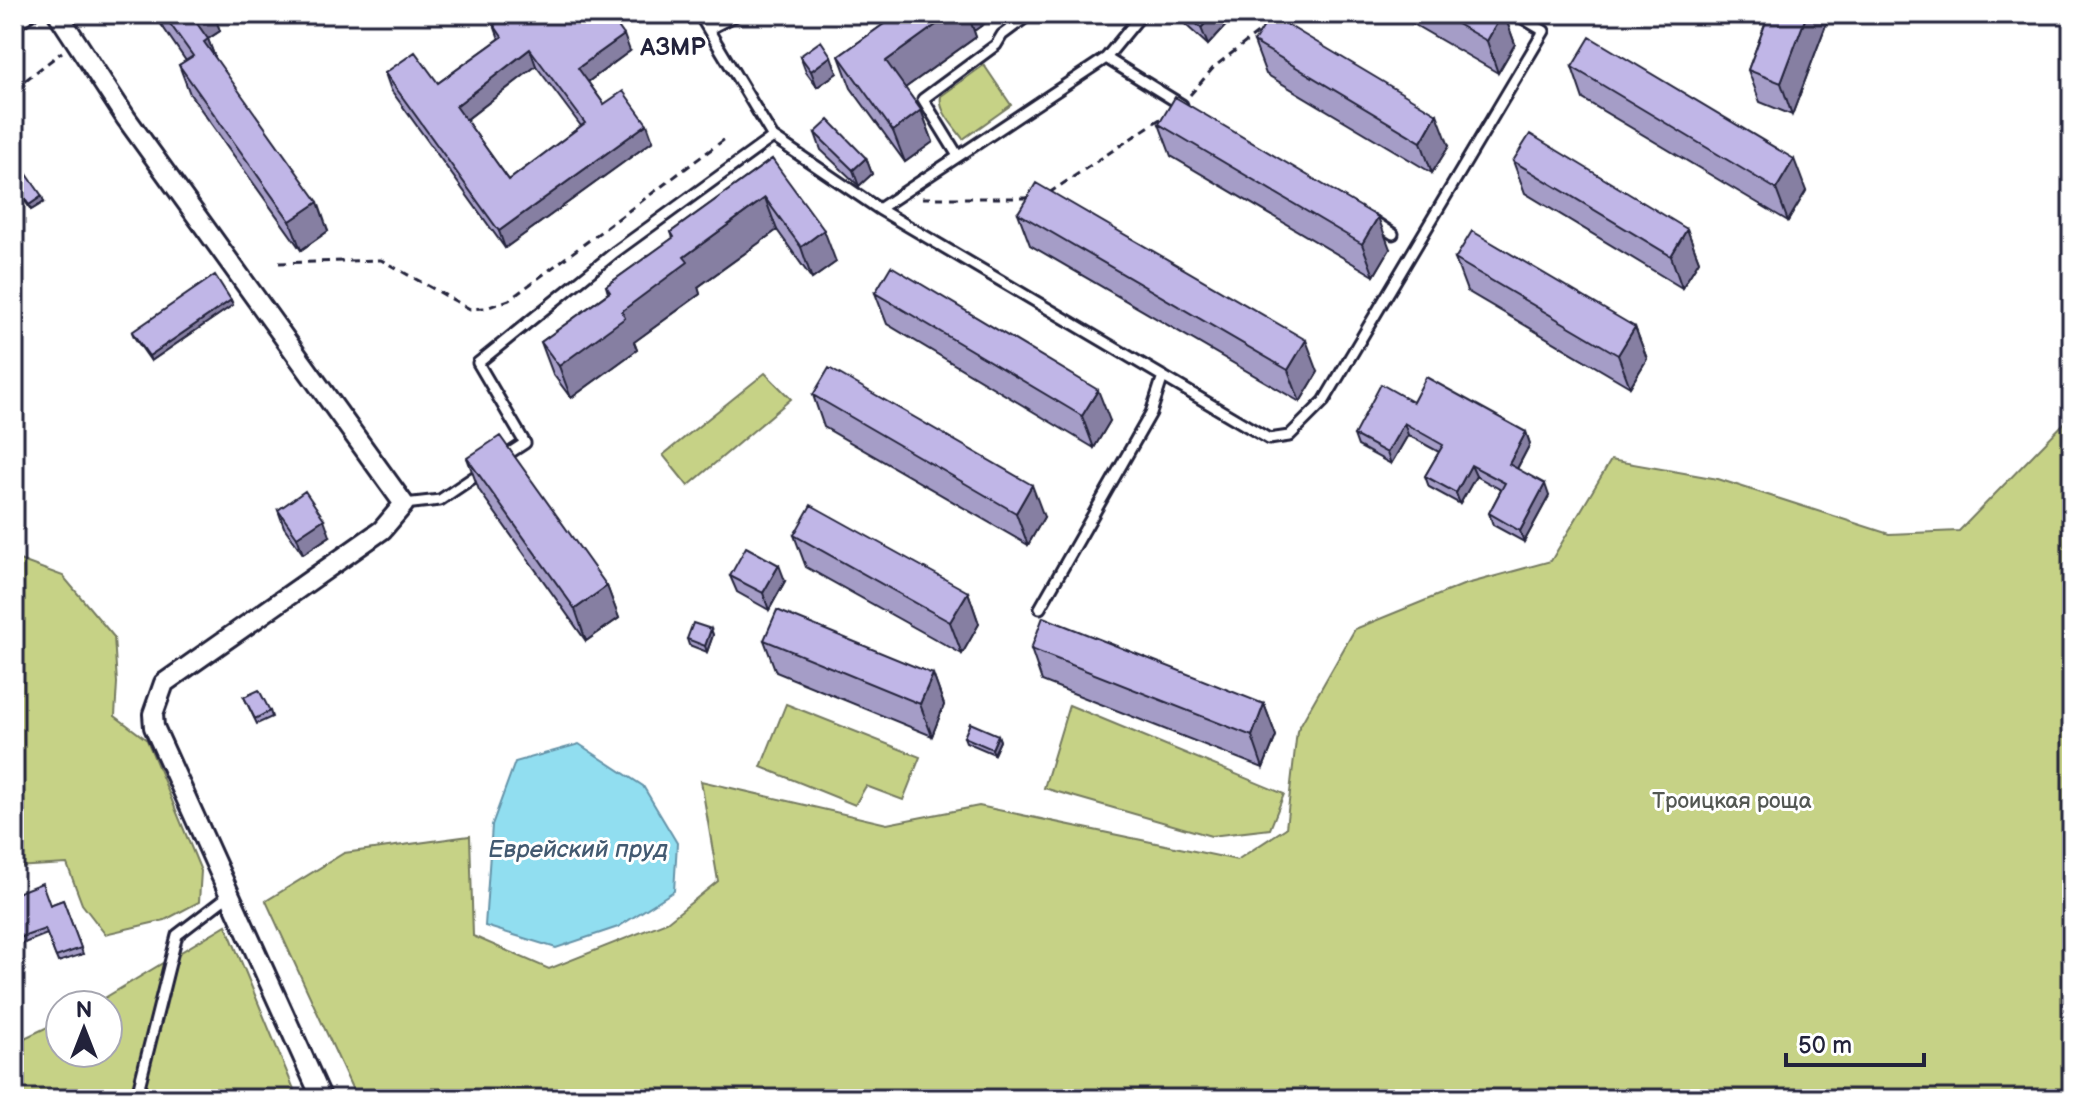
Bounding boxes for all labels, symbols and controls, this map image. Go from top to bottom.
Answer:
district label: АЗМР [639,33,706,62]
park label: Троицкая роща [1652,788,1812,815]
water label: Еврейский пруд [488,835,668,864]
north arrow [44,989,124,1069]
text: N [76,997,92,1024]
scale bar [1786,1017,1924,1067]
text: 50 m [1798,1031,1852,1060]

